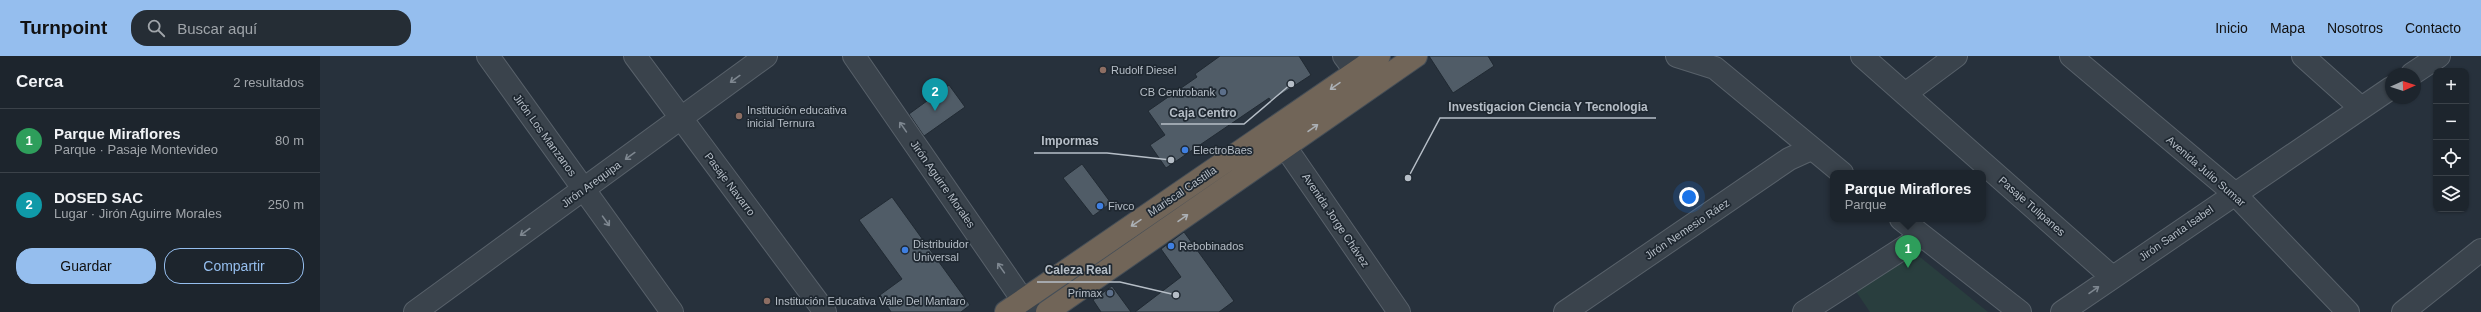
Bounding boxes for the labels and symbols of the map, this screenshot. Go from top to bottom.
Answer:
place label: Rudolf Diesel [1111,64,1176,76]
marker: Rudolf Diesel [1098,65,1108,75]
north arrow [2385,68,2421,104]
one-way arrow [729,75,740,83]
pin: 2 [922,78,948,111]
one-way arrow [1330,82,1341,90]
place label: CB Centrobank [1140,86,1215,98]
marker: CB Centrobank [1218,87,1228,97]
street label: Jirón Los Manzanos [511,92,579,179]
callout: Investigacion Ciencia Y Tecnologia [1440,94,1656,118]
callout: Caja Centro [1161,100,1244,124]
text: Investigacion Ciencia Y Tecnologia [1448,100,1648,114]
place label: Institución educativa inicial Ternura [747,104,848,129]
text: Caja Centro [1169,106,1237,120]
marker: Institución educativa inicial Ternura [734,111,744,121]
one-way arrow [899,121,907,132]
one-way arrow [1307,124,1318,132]
callout: Impormas [1034,129,1107,153]
street label: Avenida Julio Sumar [2164,133,2248,209]
text: Impormas [1041,134,1099,148]
street label: Jirón Aguirre Morales [908,138,978,230]
place label: ElectroBaes [1193,144,1253,156]
marker: ElectroBaes [1180,145,1190,155]
street label: Pasaje Navarro [702,150,758,218]
one-way arrow [624,152,635,160]
street label: Jirón Arequipa [559,158,624,210]
street label: Mariscal Castilla [1145,163,1219,218]
street label: Avenida Jorge Chávez [1300,171,1372,269]
street label: Pasaje Tulipanes [1996,174,2068,238]
your location [1679,187,1699,207]
street label: Jirón Nemesio Ráez [1643,196,1731,262]
place label: Fivco [1108,200,1134,212]
marker: Fivco [1095,201,1105,211]
street label: Jirón Santa Isabel [2136,203,2216,263]
one-way arrow [1177,214,1188,222]
one-way arrow [602,215,610,226]
one-way arrow [1130,219,1141,227]
one-way arrow [519,228,530,236]
pin: 1 [1895,235,1921,268]
place label: Distribuidor Universal [913,238,969,263]
place label: Rebobinados [1179,240,1244,252]
marker: Rebobinados [1166,241,1176,251]
marker: Distribuidor Universal [900,245,910,255]
callout: Caleza Real [1037,258,1120,282]
one-way arrow [997,263,1005,274]
text: Caleza Real [1045,263,1111,277]
one-way arrow [2089,286,2100,294]
place label: Primax [1068,287,1102,299]
marker: Primax [1105,288,1115,298]
place label: Institución Educativa Valle Del Mantaro [775,295,966,307]
marker: Institución Educativa Valle Del Mantaro [762,296,772,306]

